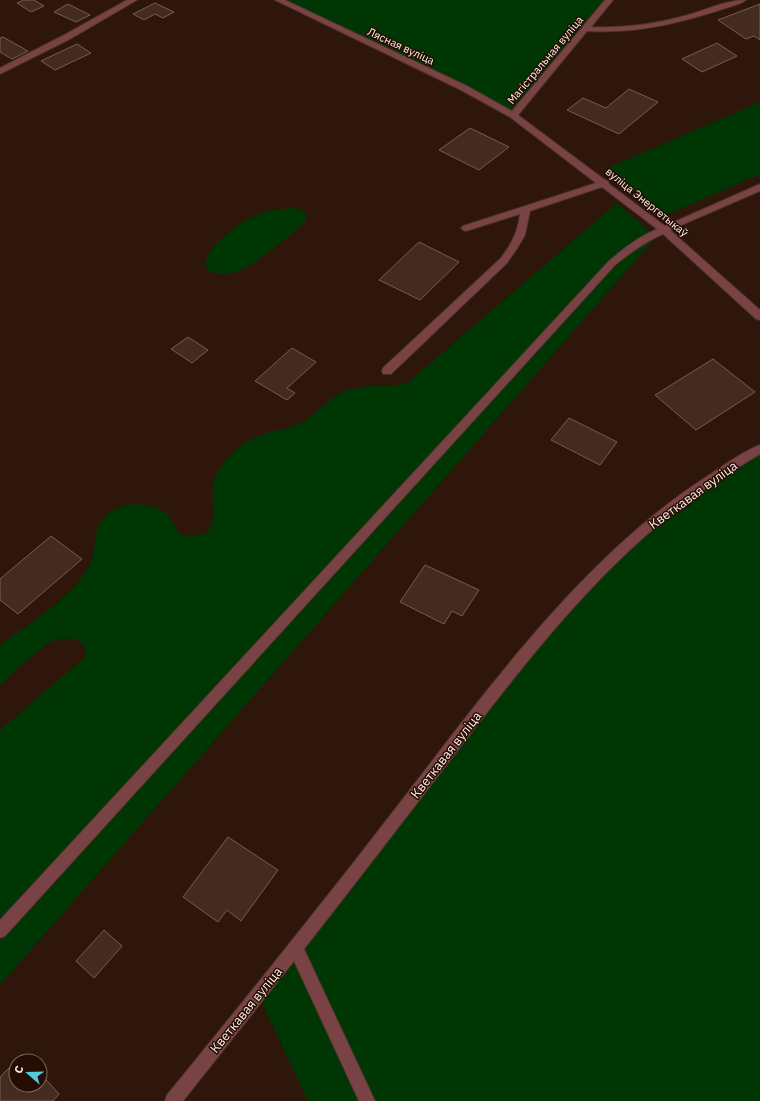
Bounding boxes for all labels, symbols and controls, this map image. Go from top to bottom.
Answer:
street label: Магістральная вуліца [504,13,586,107]
street label: Лясная вуліца [365,24,437,68]
street label: вуліца Энергетыкаў [603,164,691,240]
street label: Кветкавая вуліца [645,457,741,533]
street label: Кветкавая вуліца [407,708,485,802]
street label: Кветкавая вуліца [206,964,286,1056]
north arrow [8,1053,48,1093]
text: С [11,1064,26,1075]

